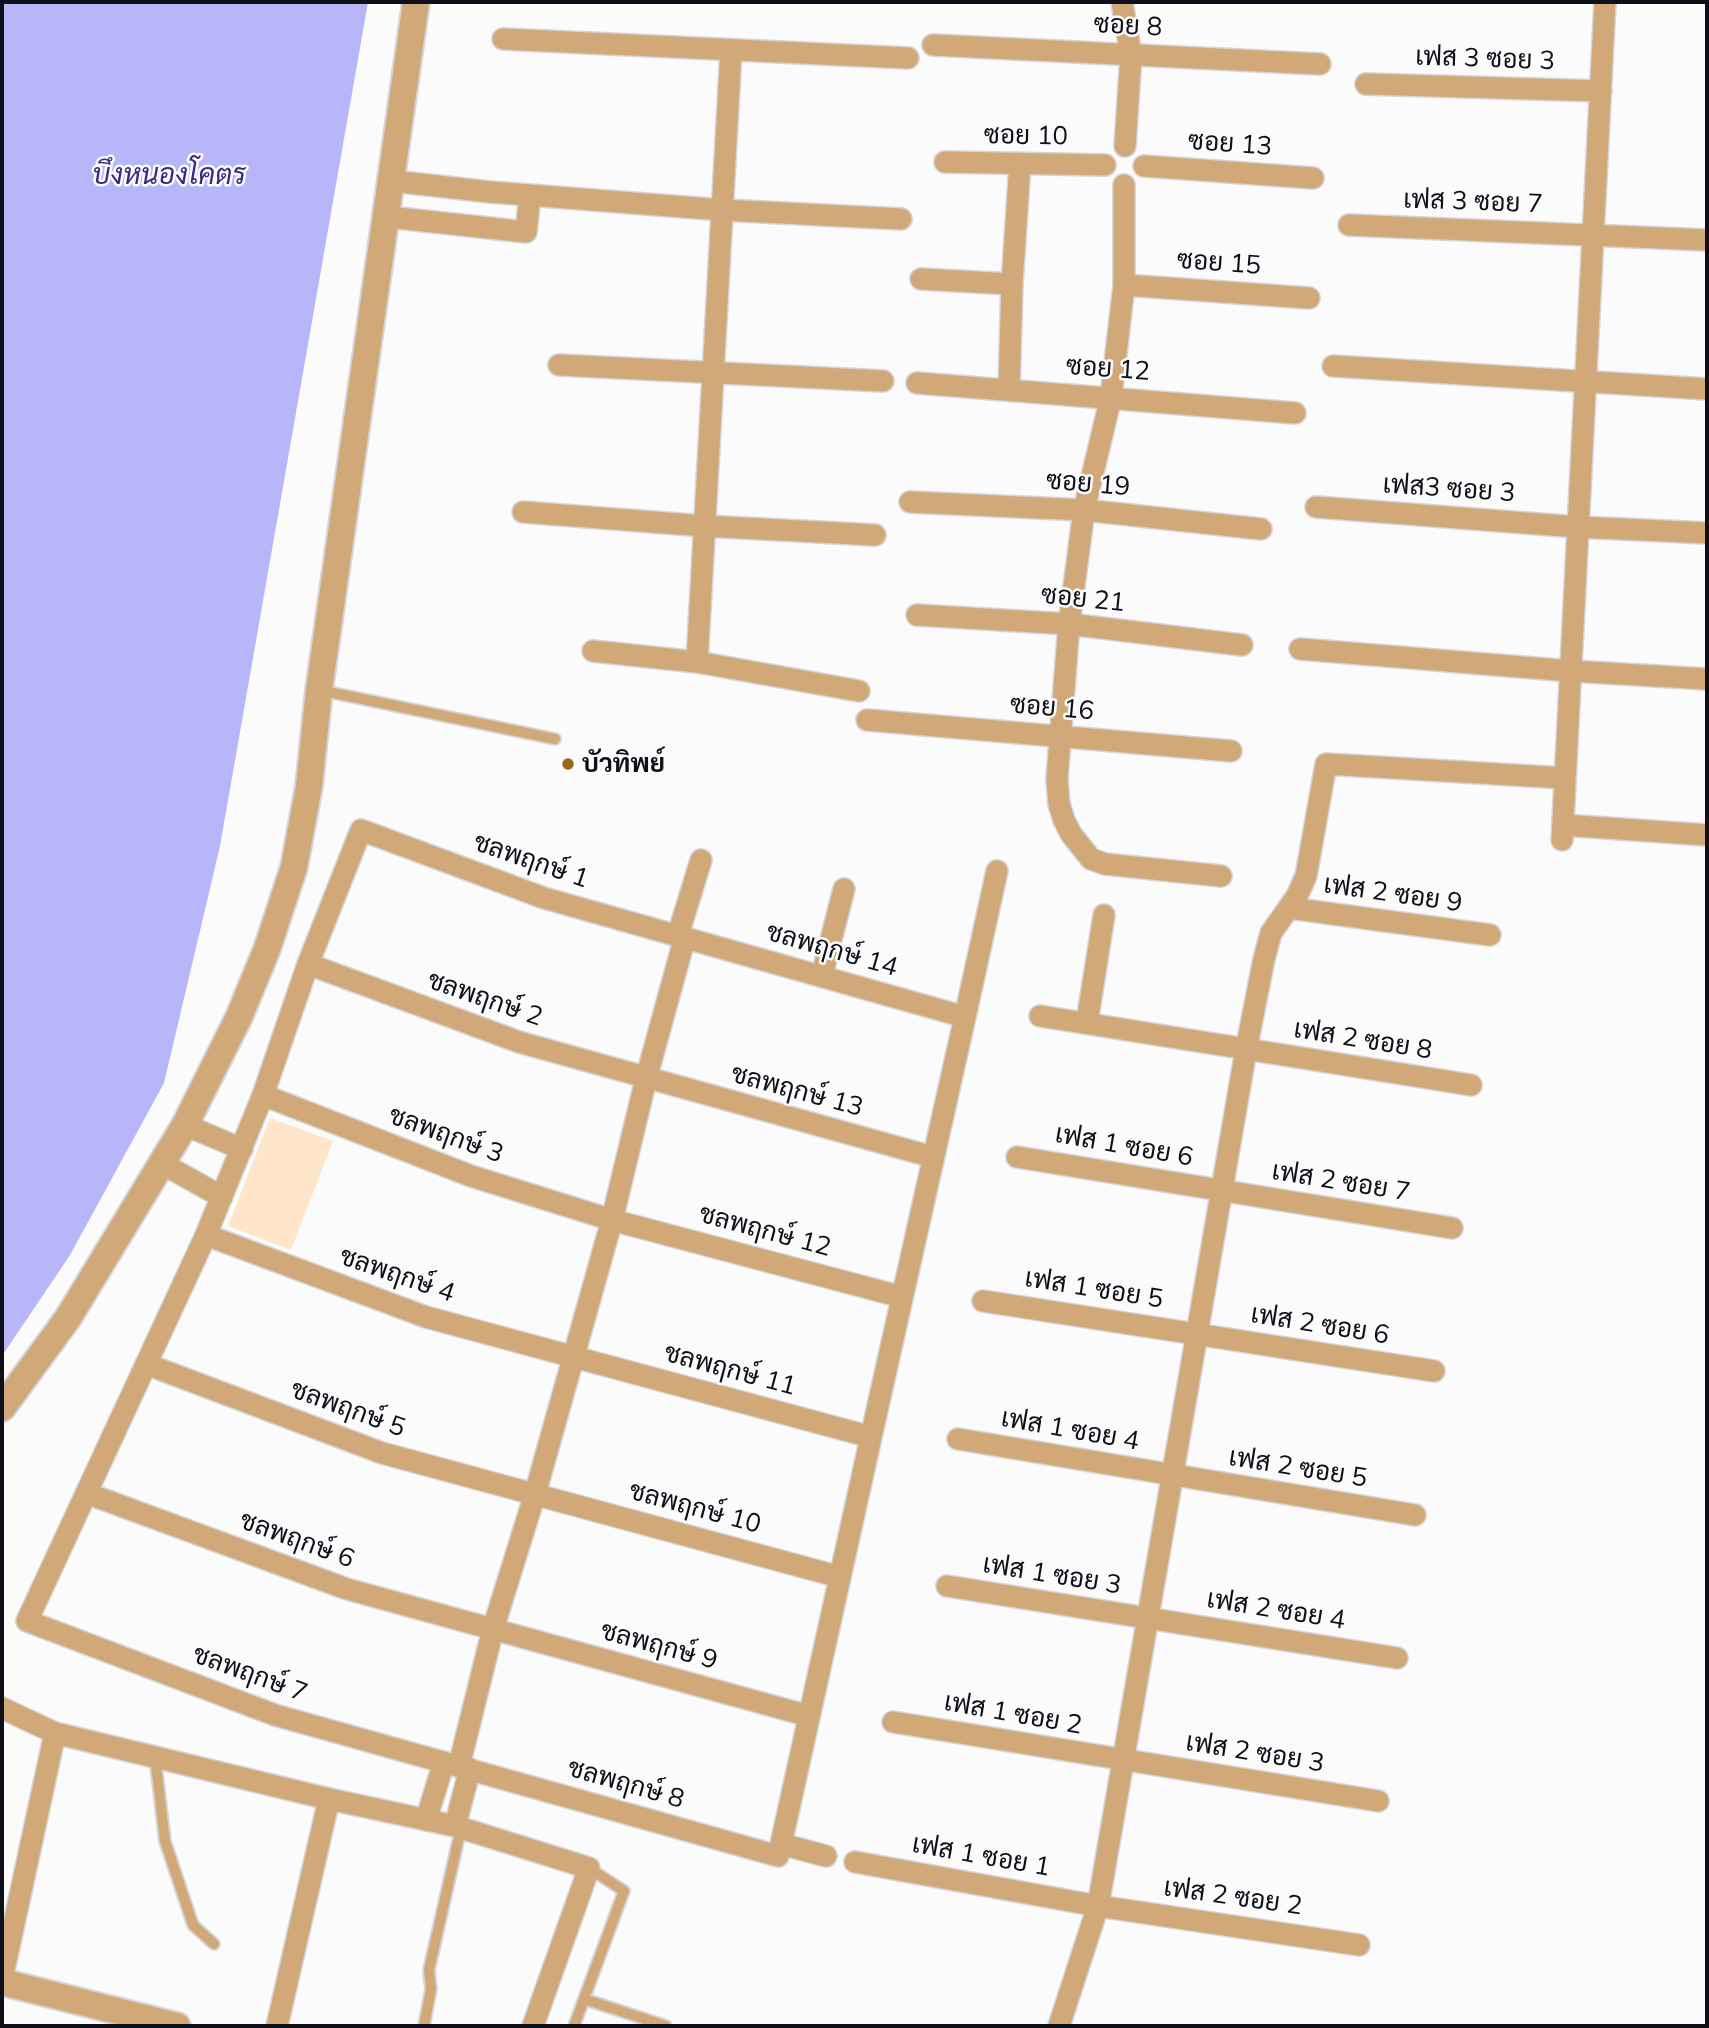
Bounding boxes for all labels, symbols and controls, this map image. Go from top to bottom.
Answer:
street label: ซอย 8 [1093,9,1163,43]
street label: เฟส 3 ซอย 3 [1415,41,1555,77]
street label: ซอย 10 [984,120,1068,152]
street label: ซอย 13 [1187,126,1273,162]
water label: บึงหนองโคตร [92,159,246,193]
street label: เฟส 3 ซอย 7 [1403,184,1543,220]
street label: ซอย 15 [1176,245,1262,281]
street label: ซอย 12 [1065,351,1151,387]
street label: ซอย 19 [1045,465,1131,503]
street label: เฟส3 ซอย 3 [1382,469,1516,509]
street label: ซอย 21 [1040,579,1126,619]
street label: ซอย 16 [1009,689,1095,727]
place label: บัวทิพย์ [582,748,665,780]
marker: บัวทิพย์ [560,756,576,772]
street label: ชลพฤกษ์ 1 [469,827,593,895]
street label: เฟส 2 ซอย 9 [1322,869,1464,919]
street label: ชลพฤกษ์ 14 [763,916,901,984]
street label: ชลพฤกษ์ 2 [423,965,547,1033]
street label: เฟส 2 ซอย 8 [1292,1014,1434,1066]
street label: ชลพฤกษ์ 13 [728,1058,866,1124]
street label: ชลพฤกษ์ 3 [384,1100,508,1170]
street label: เฟส 1 ซอย 6 [1053,1119,1195,1173]
street label: เฟส 2 ซอย 7 [1270,1156,1412,1208]
street label: ชลพฤกษ์ 12 [696,1198,834,1264]
street label: ชลพฤกษ์ 4 [335,1241,459,1309]
street label: เฟส 1 ซอย 5 [1023,1263,1165,1315]
street label: เฟส 2 ซอย 6 [1249,1299,1391,1351]
street label: ชลพฤกษ์ 11 [661,1337,799,1403]
street label: ชลพฤกษ์ 5 [286,1374,410,1444]
street label: เฟส 1 ซอย 4 [999,1403,1141,1457]
street label: เฟส 2 ซอย 5 [1227,1442,1369,1494]
street label: ชลพฤกษ์ 10 [626,1475,764,1541]
street label: ชลพฤกษ์ 6 [235,1505,359,1575]
street label: เฟส 1 ซอย 3 [981,1549,1123,1601]
street label: เฟส 2 ซอย 4 [1205,1584,1347,1636]
street label: ชลพฤกษ์ 9 [597,1615,721,1677]
street label: ชลพฤกษ์ 7 [188,1639,312,1709]
street label: เฟส 1 ซอย 2 [942,1687,1084,1741]
street label: เฟส 2 ซอย 3 [1184,1727,1326,1779]
street label: ชลพฤกษ์ 8 [564,1753,688,1815]
street label: เฟส 1 ซอย 1 [910,1829,1052,1883]
street label: เฟส 2 ซอย 2 [1162,1872,1304,1922]

